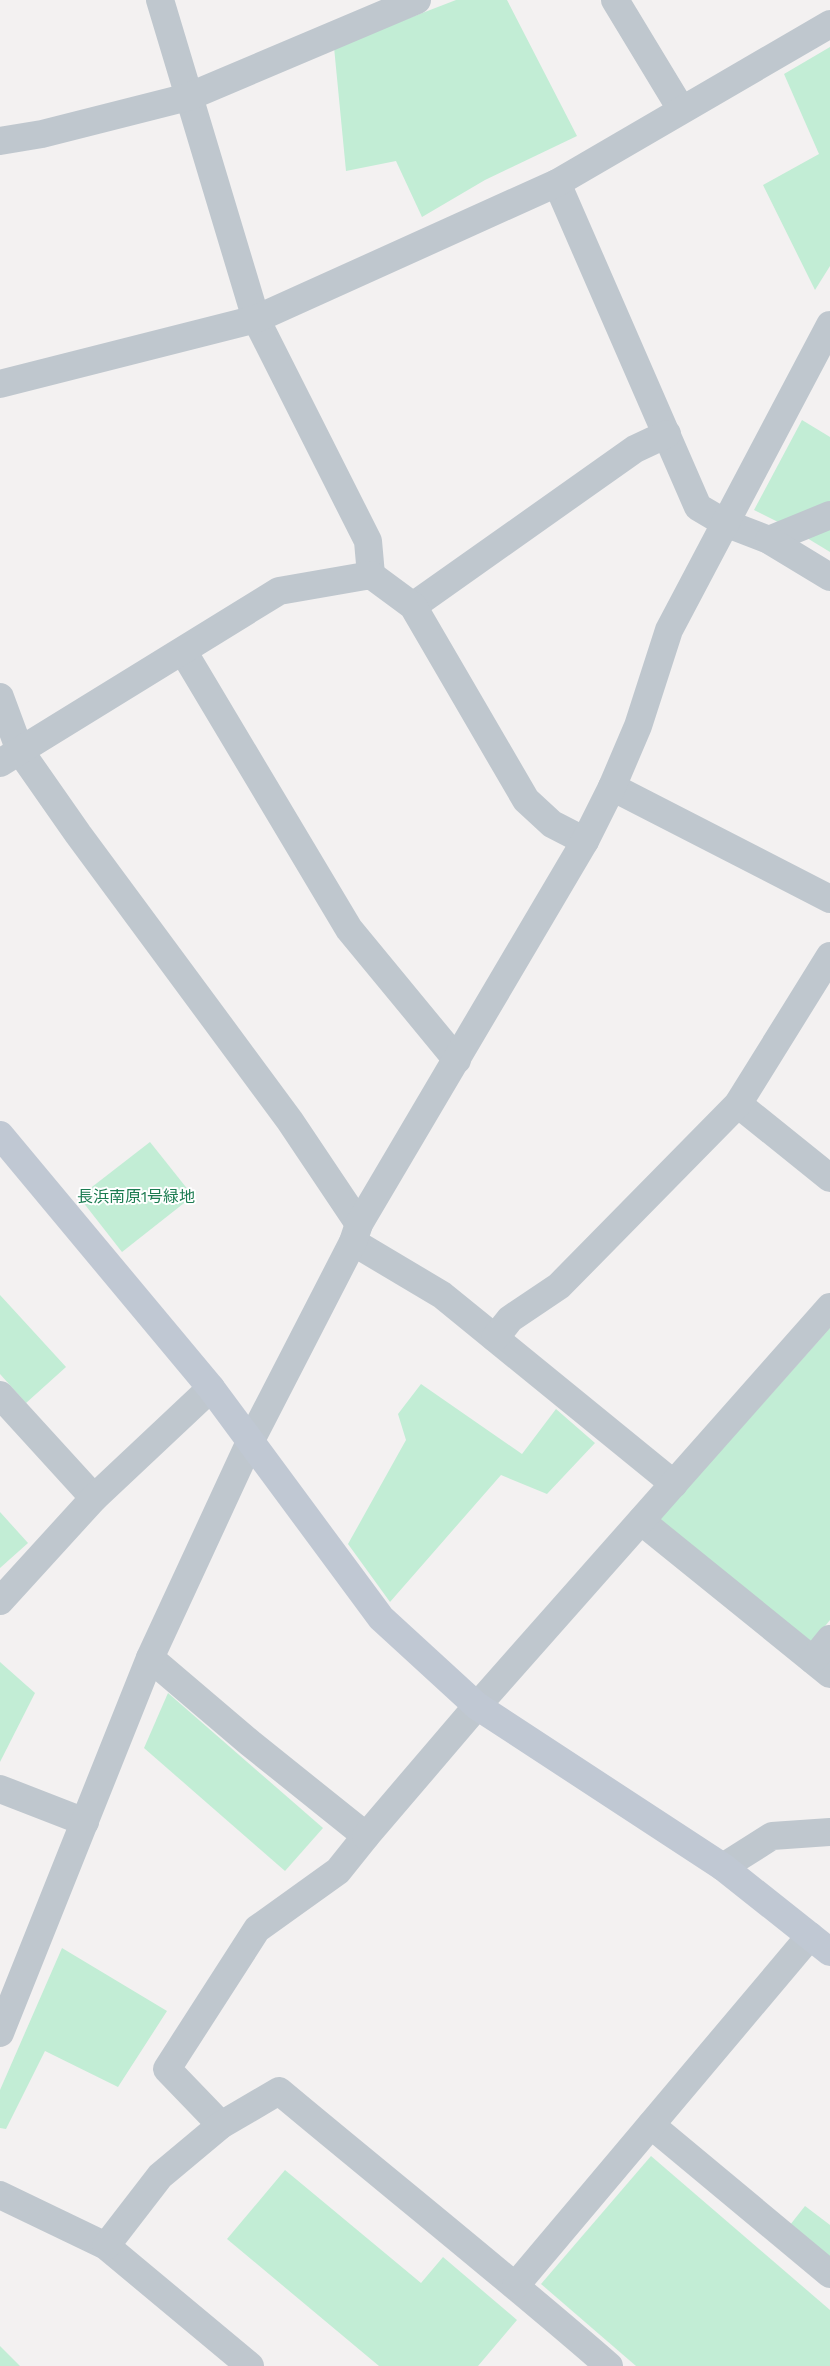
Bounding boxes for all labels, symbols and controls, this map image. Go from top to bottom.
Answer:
park label: 長浜南原1号緑地 [77,1187,195,1206]

